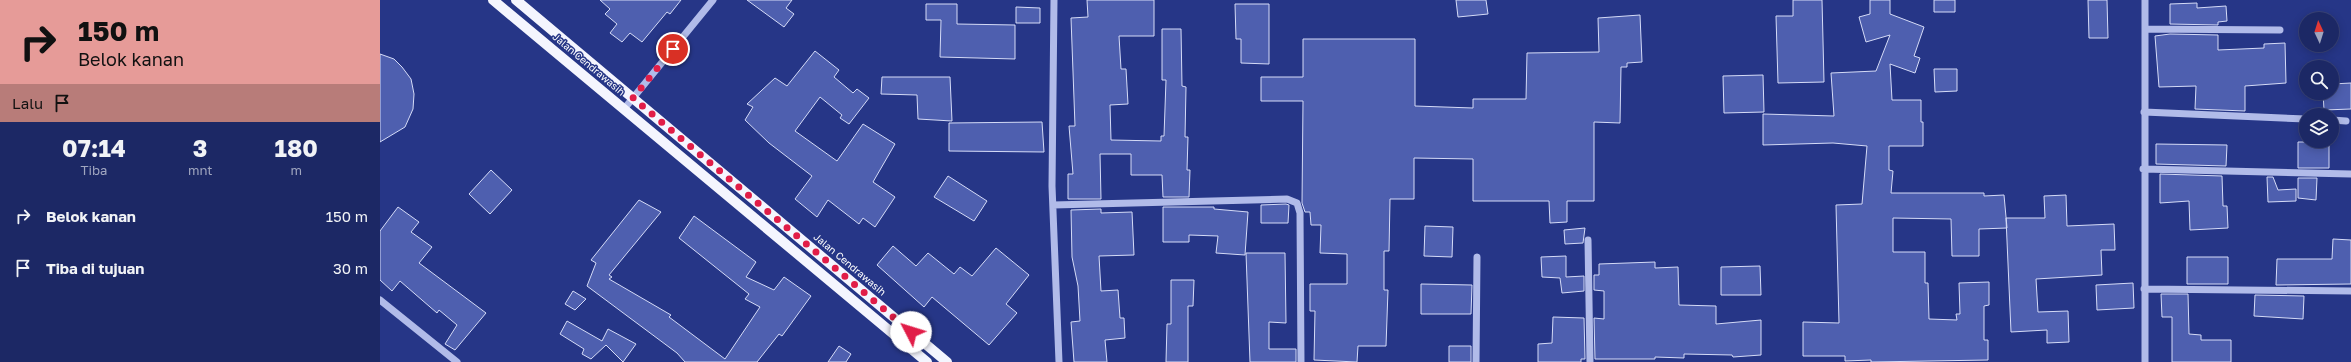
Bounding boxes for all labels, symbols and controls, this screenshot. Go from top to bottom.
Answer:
north arrow [2299,12,2339,52]
map controls [2299,12,2339,148]
text: 150 m [78,14,159,47]
icon: right [12,16,64,68]
street label: Jalan Cendrawasih [550,30,628,98]
pin [656,32,690,66]
icon: arrive [662,38,684,60]
text: Belok kanan [78,48,184,70]
button: search [2299,60,2339,100]
icon: arrive [51,92,73,114]
text: Lalu [12,94,43,112]
button: layers [2299,108,2339,148]
text: 07:14 [62,133,126,162]
text: 3 [193,133,208,162]
text: 180 [275,133,318,162]
text: Tiba [81,162,107,178]
text: mnt [188,162,212,178]
text: m [290,162,302,178]
icon: right [12,205,34,227]
text: Belok kanan [46,207,136,225]
text: 150 m [326,207,368,225]
street label: Jalan Cendrawasih [811,230,889,298]
icon: arrive [12,257,34,279]
text: Tiba di tujuan [46,259,144,277]
text: 30 m [333,259,368,277]
position arrow [890,311,932,353]

